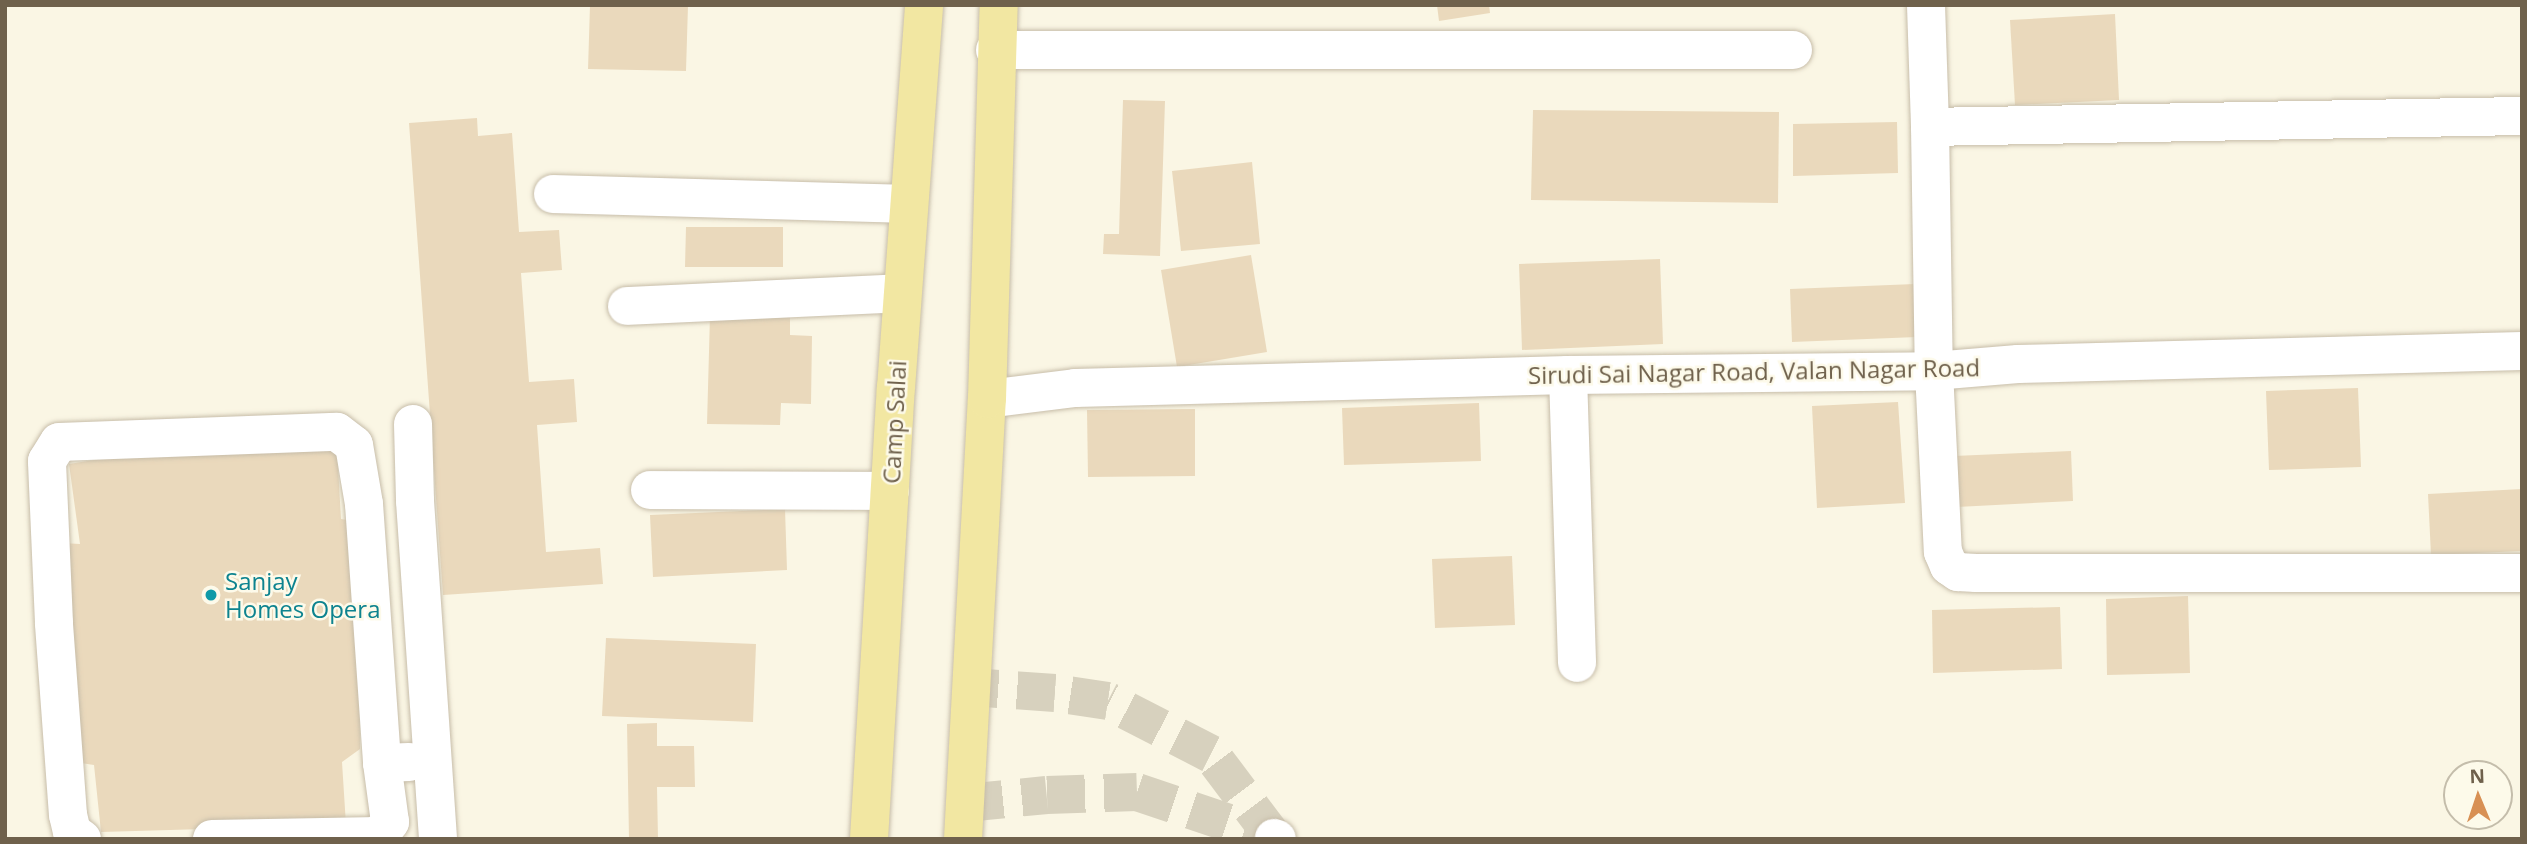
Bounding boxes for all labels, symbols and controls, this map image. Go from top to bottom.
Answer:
street label: Sirudi Sai Nagar Road, Valan Nagar Road [1528,353,1980,389]
street label: Camp Salai [876,360,912,484]
place label: Sanjay Homes Opera [225,567,380,623]
marker: Sanjay Homes Opera [203,587,219,603]
north arrow [2443,760,2513,830]
text: N [2469,763,2486,789]

